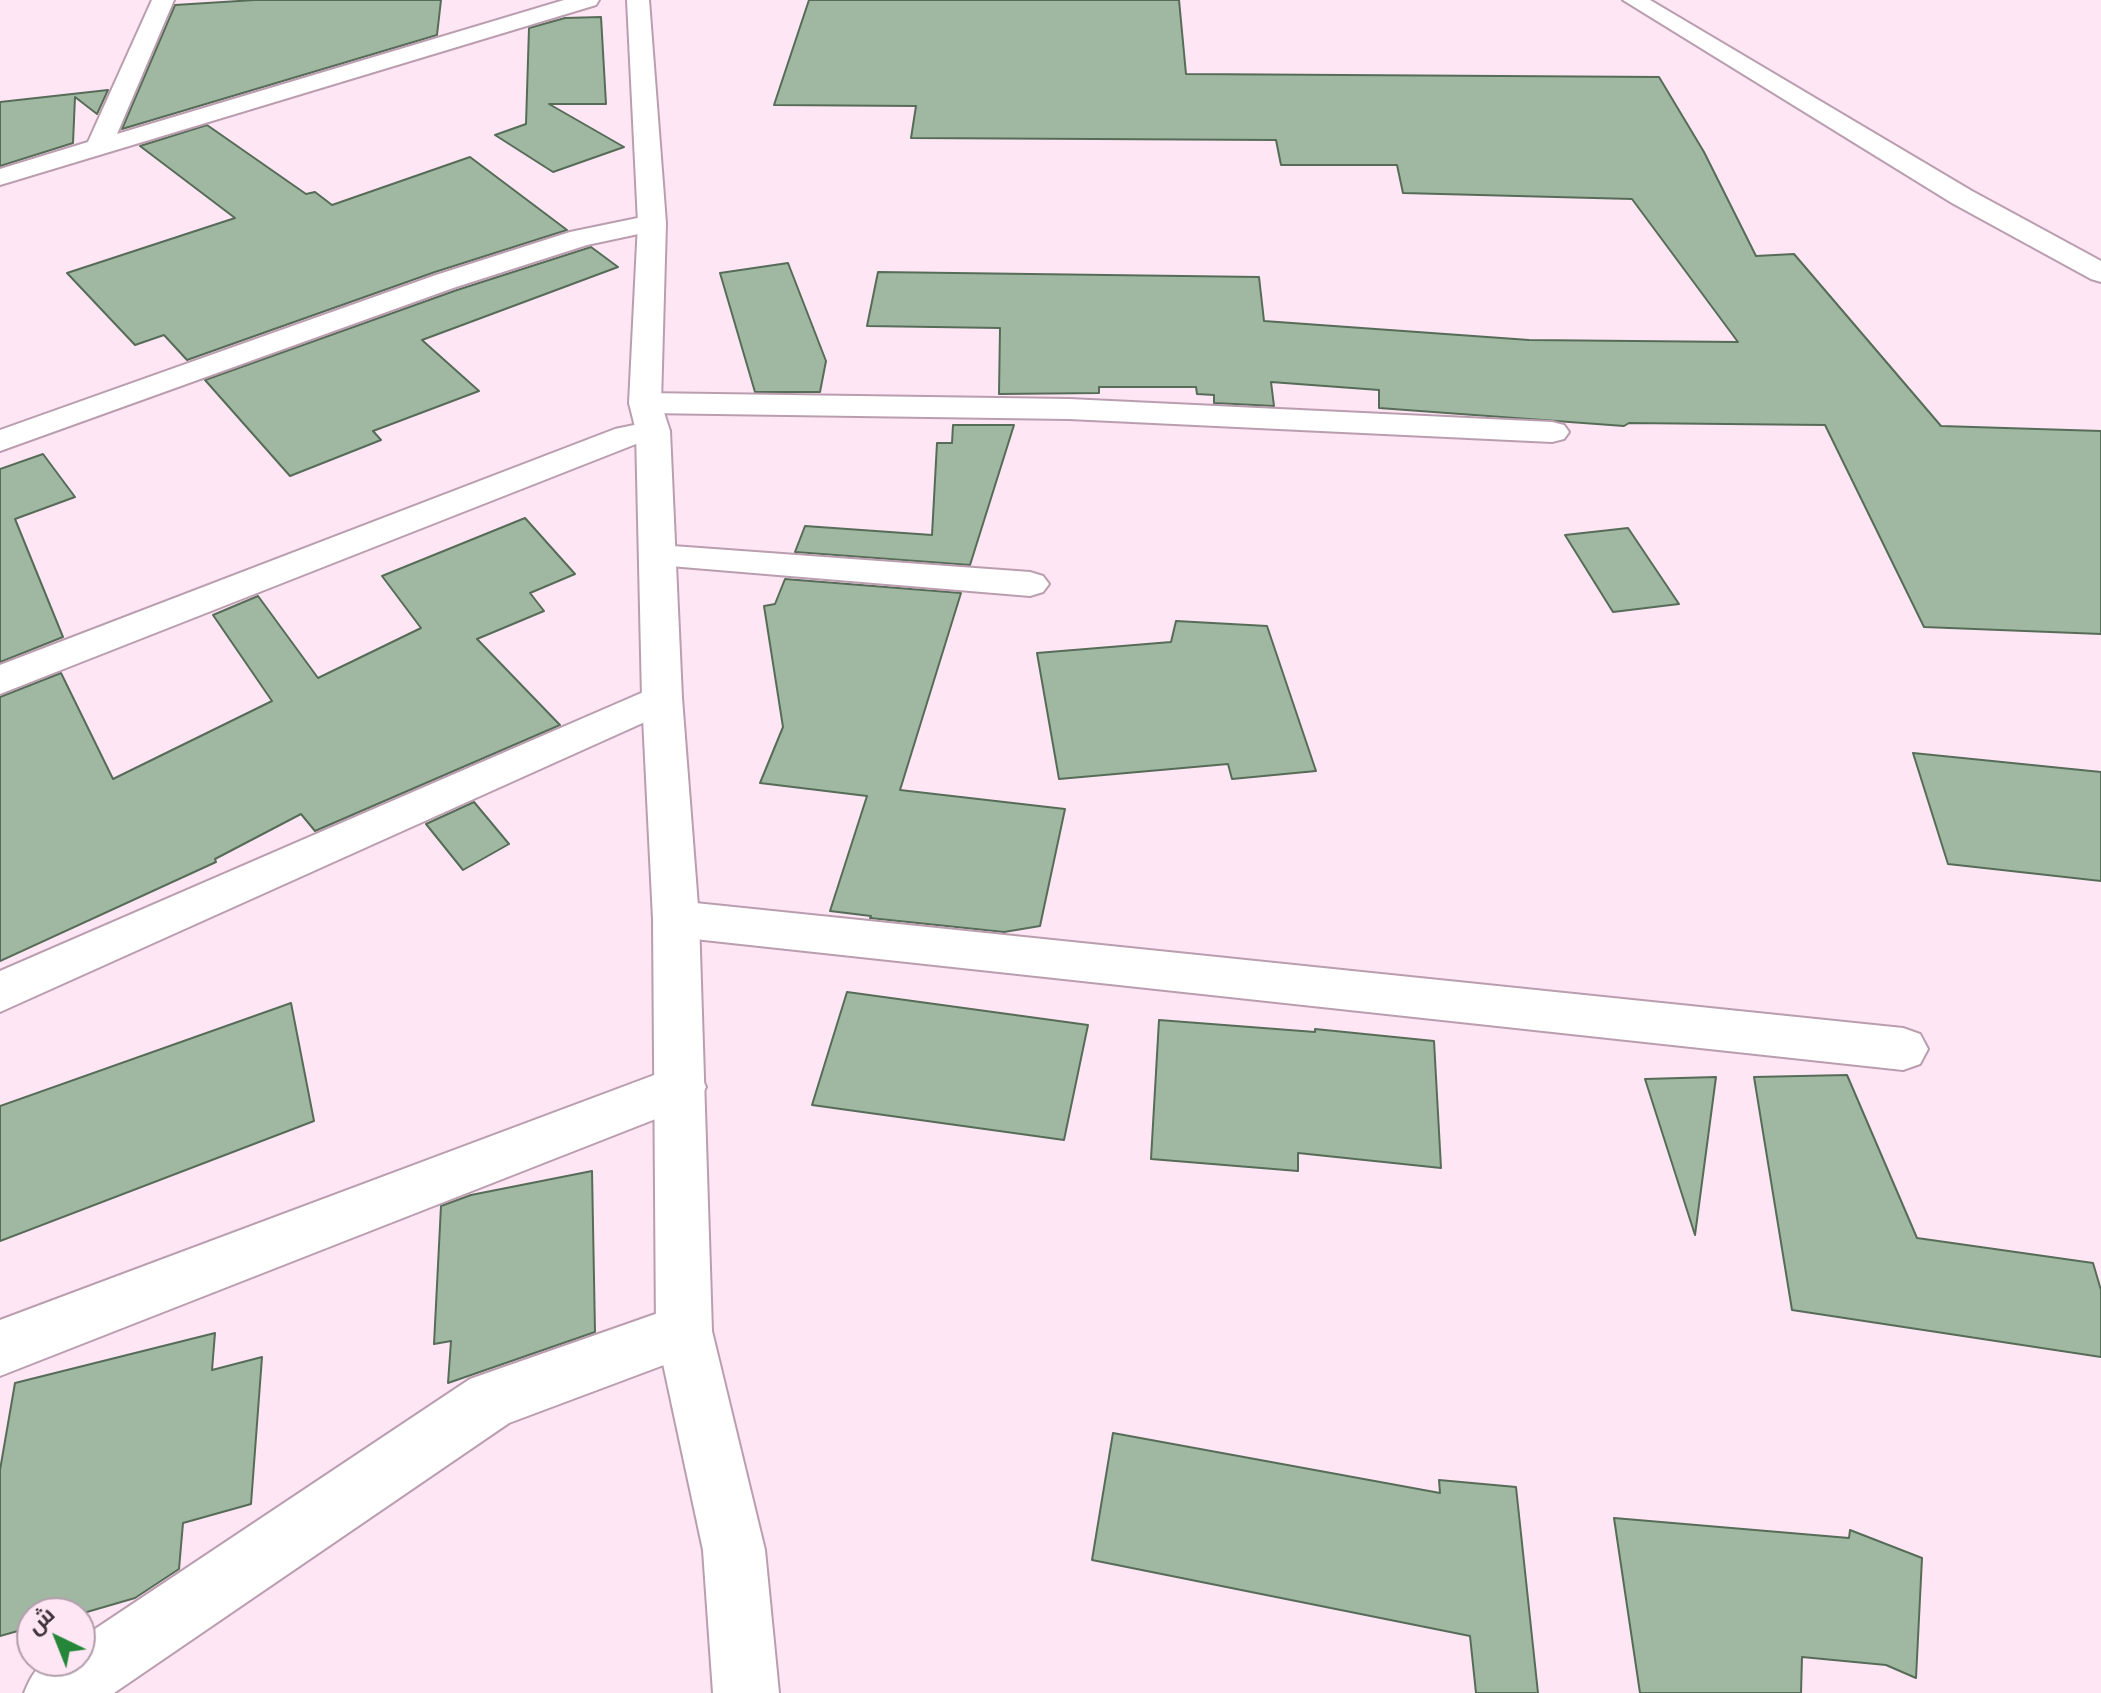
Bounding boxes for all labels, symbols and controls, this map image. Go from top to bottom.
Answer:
north arrow [16,1597,96,1677]
text: ش [21,1601,60,1640]

